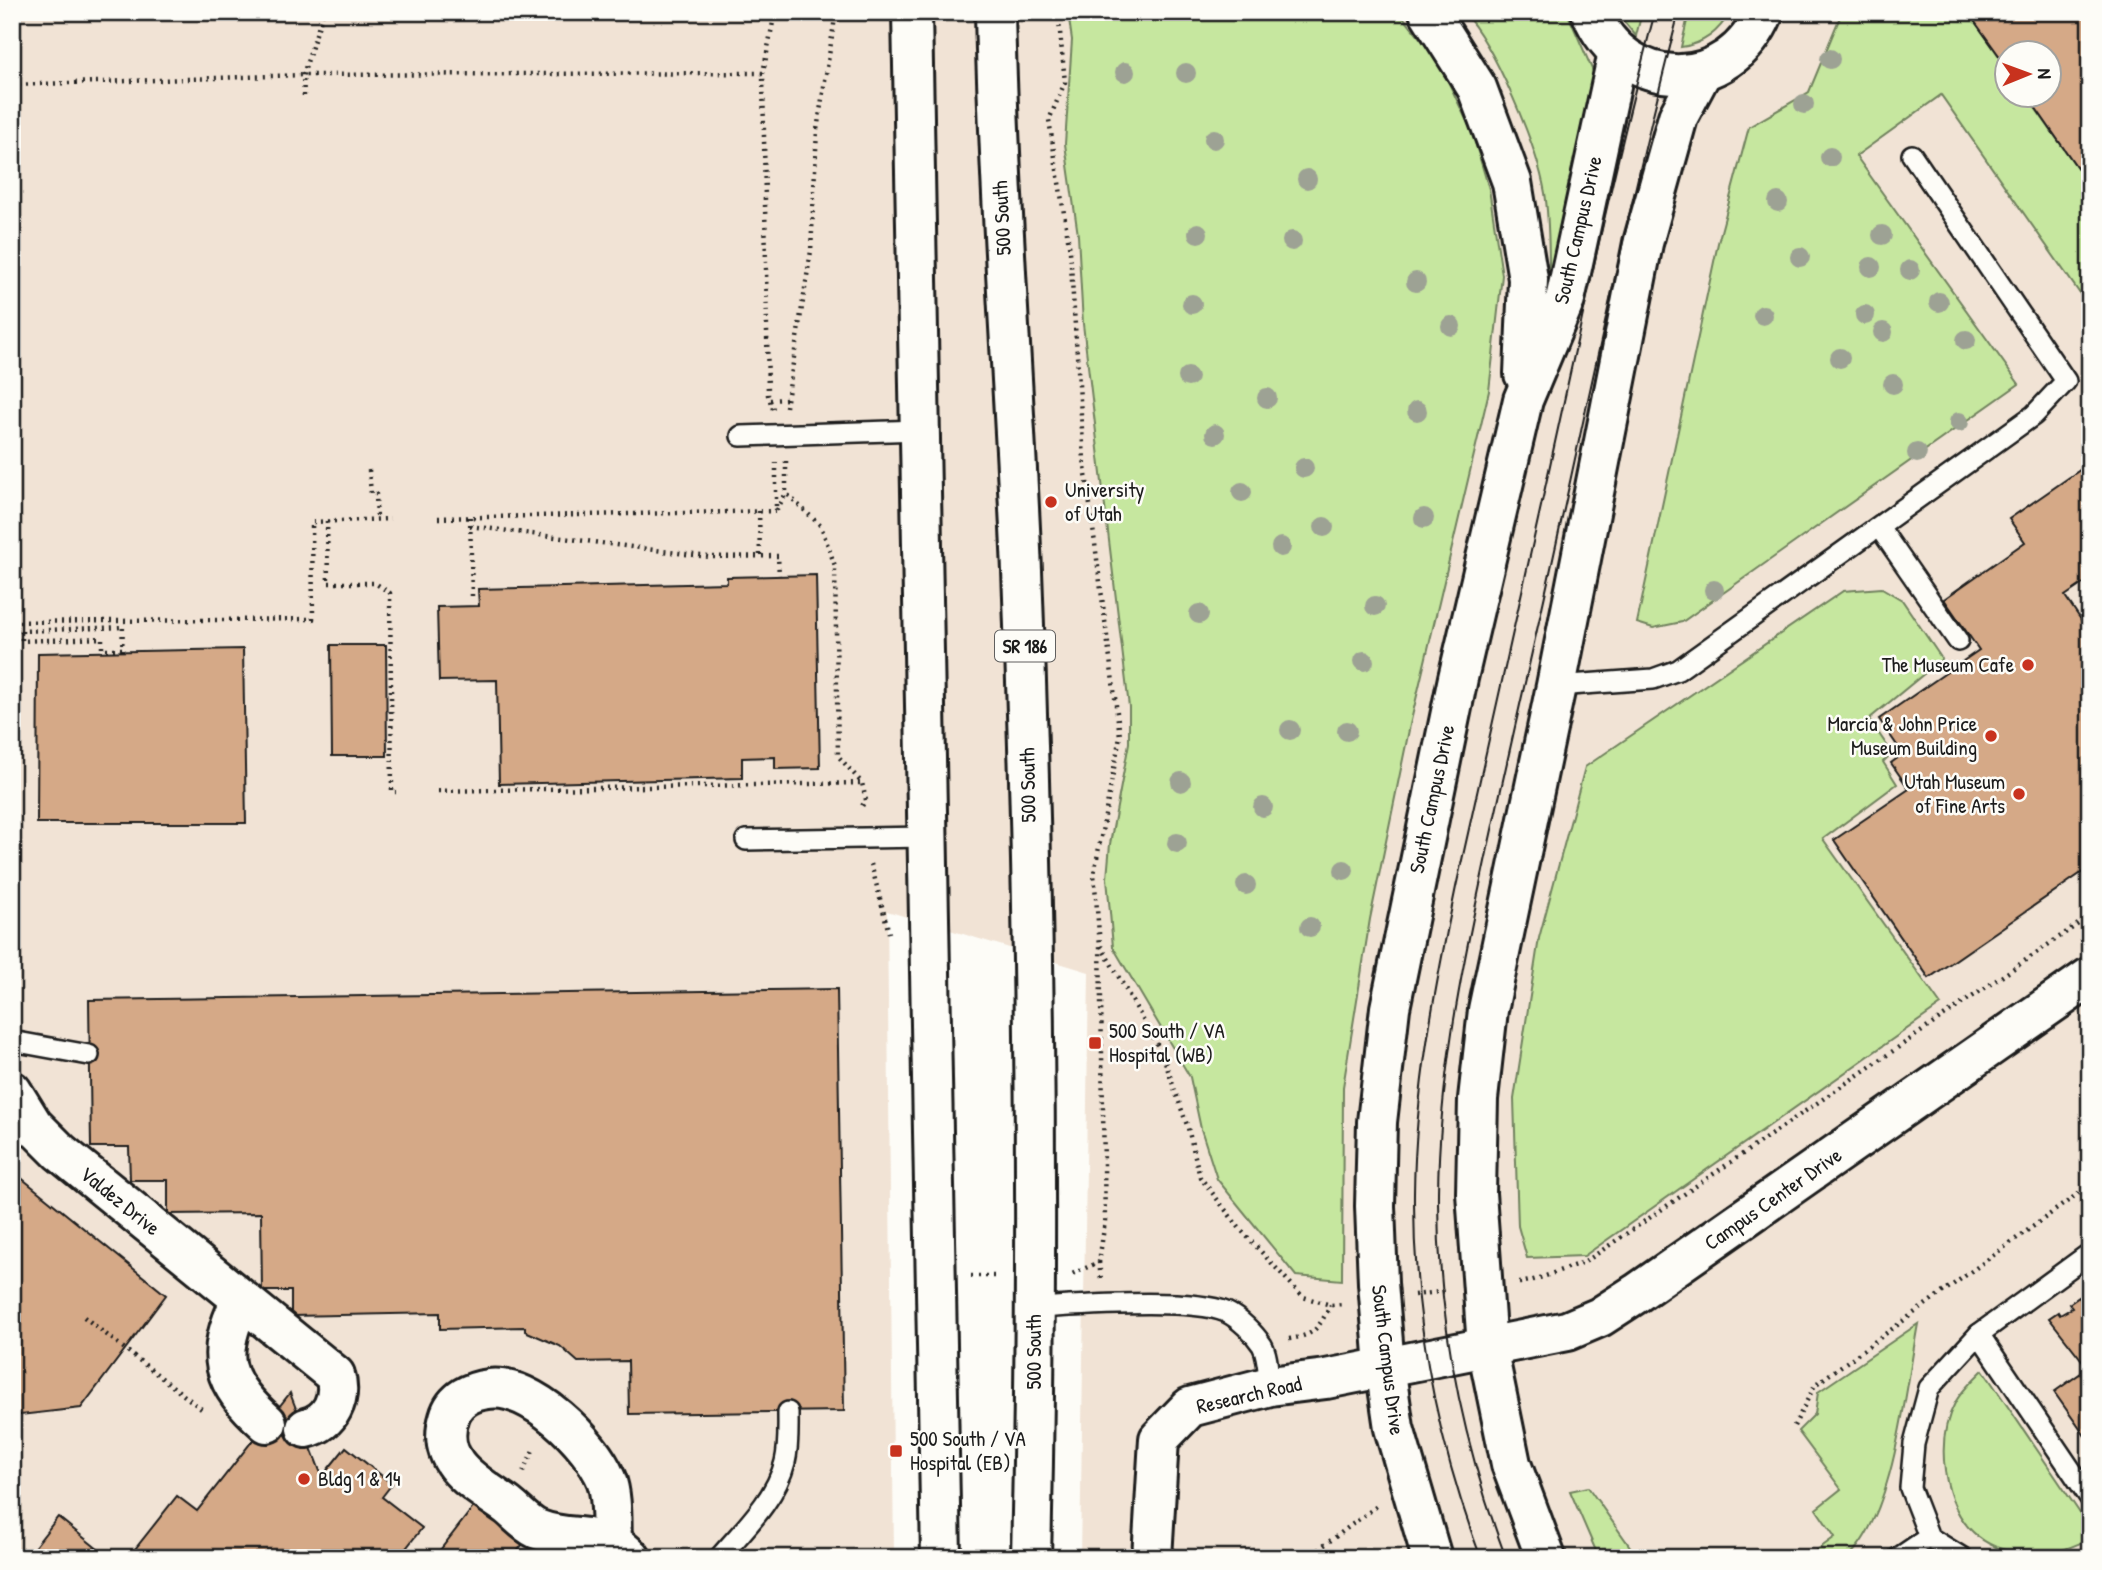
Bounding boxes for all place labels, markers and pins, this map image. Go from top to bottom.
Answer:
place label: University of Utah [1065,475,1145,528]
marker: University of Utah [1043,494,1059,510]
place label: The Museum Cafe [1882,650,2014,679]
marker: The Museum Cafe [2020,657,2036,673]
place label: Marcia & John Price Museum Building [1828,709,1977,762]
marker: Marcia & John Price Museum Building [1983,728,1999,744]
place label: Utah Museum of Fine Arts [1904,767,2005,820]
marker: Utah Museum of Fine Arts [2011,786,2027,802]
place label: 500 South / VA Hospital (WB) [1109,1016,1225,1069]
marker: 500 South / VA Hospital (WB) [1087,1035,1103,1051]
place label: 500 South / VA Hospital (EB) [910,1424,1026,1477]
marker: 500 South / VA Hospital (EB) [888,1443,904,1459]
place label: Bldg 1 & 14 [318,1464,401,1493]
marker: Bldg 1 & 14 [296,1471,312,1487]

